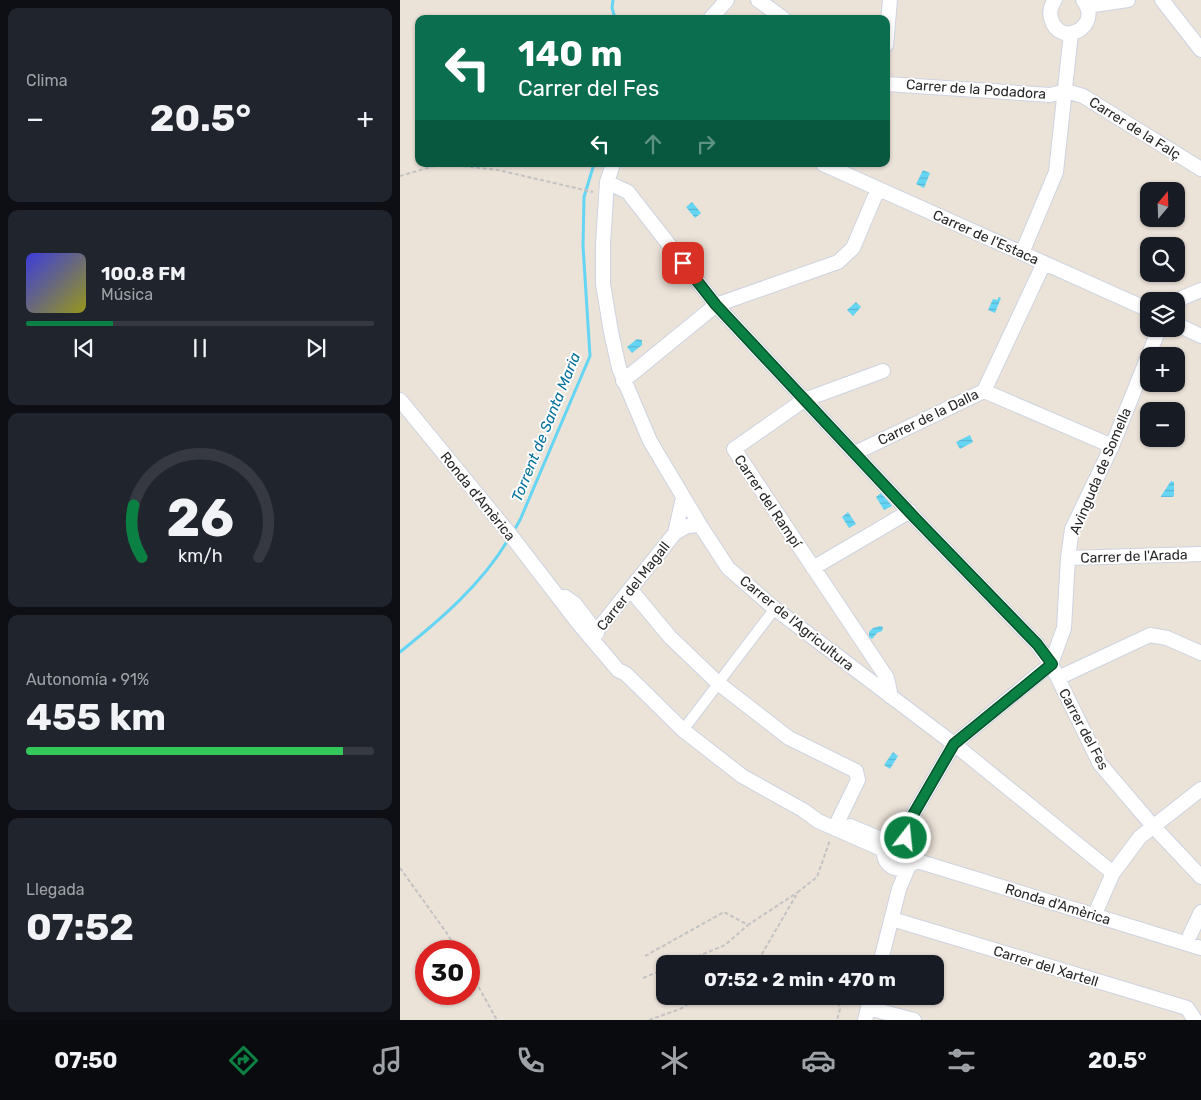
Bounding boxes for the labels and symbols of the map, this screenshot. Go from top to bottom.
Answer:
street label: Carrer de la Podadora [905,76,1047,103]
street label: Carrer de la Falç [1086,93,1184,163]
north arrow [1140,182,1185,228]
street label: Carrer de l'Estaca [930,206,1041,268]
pin [662,242,704,284]
water label: Torrent de Santa Maria [508,350,584,504]
street label: Carrer de la Dalla [875,386,981,449]
street label: Avinguda de Somella [1066,405,1135,537]
street label: Ronda d'Amèrica [437,448,519,544]
street label: Carrer del Rampí [730,452,805,551]
street label: Carrer del Magall [593,538,674,634]
street label: Carrer de l'Arada [1080,546,1188,567]
street label: Carrer de l'Agricultura [736,572,857,675]
street label: Carrer del Fes [1055,686,1112,773]
position arrow [879,811,931,863]
street label: Ronda d'Amèrica [1003,880,1113,929]
speed limit sign: 30 [415,940,480,1005]
street label: Carrer del Xartell [991,942,1100,991]

